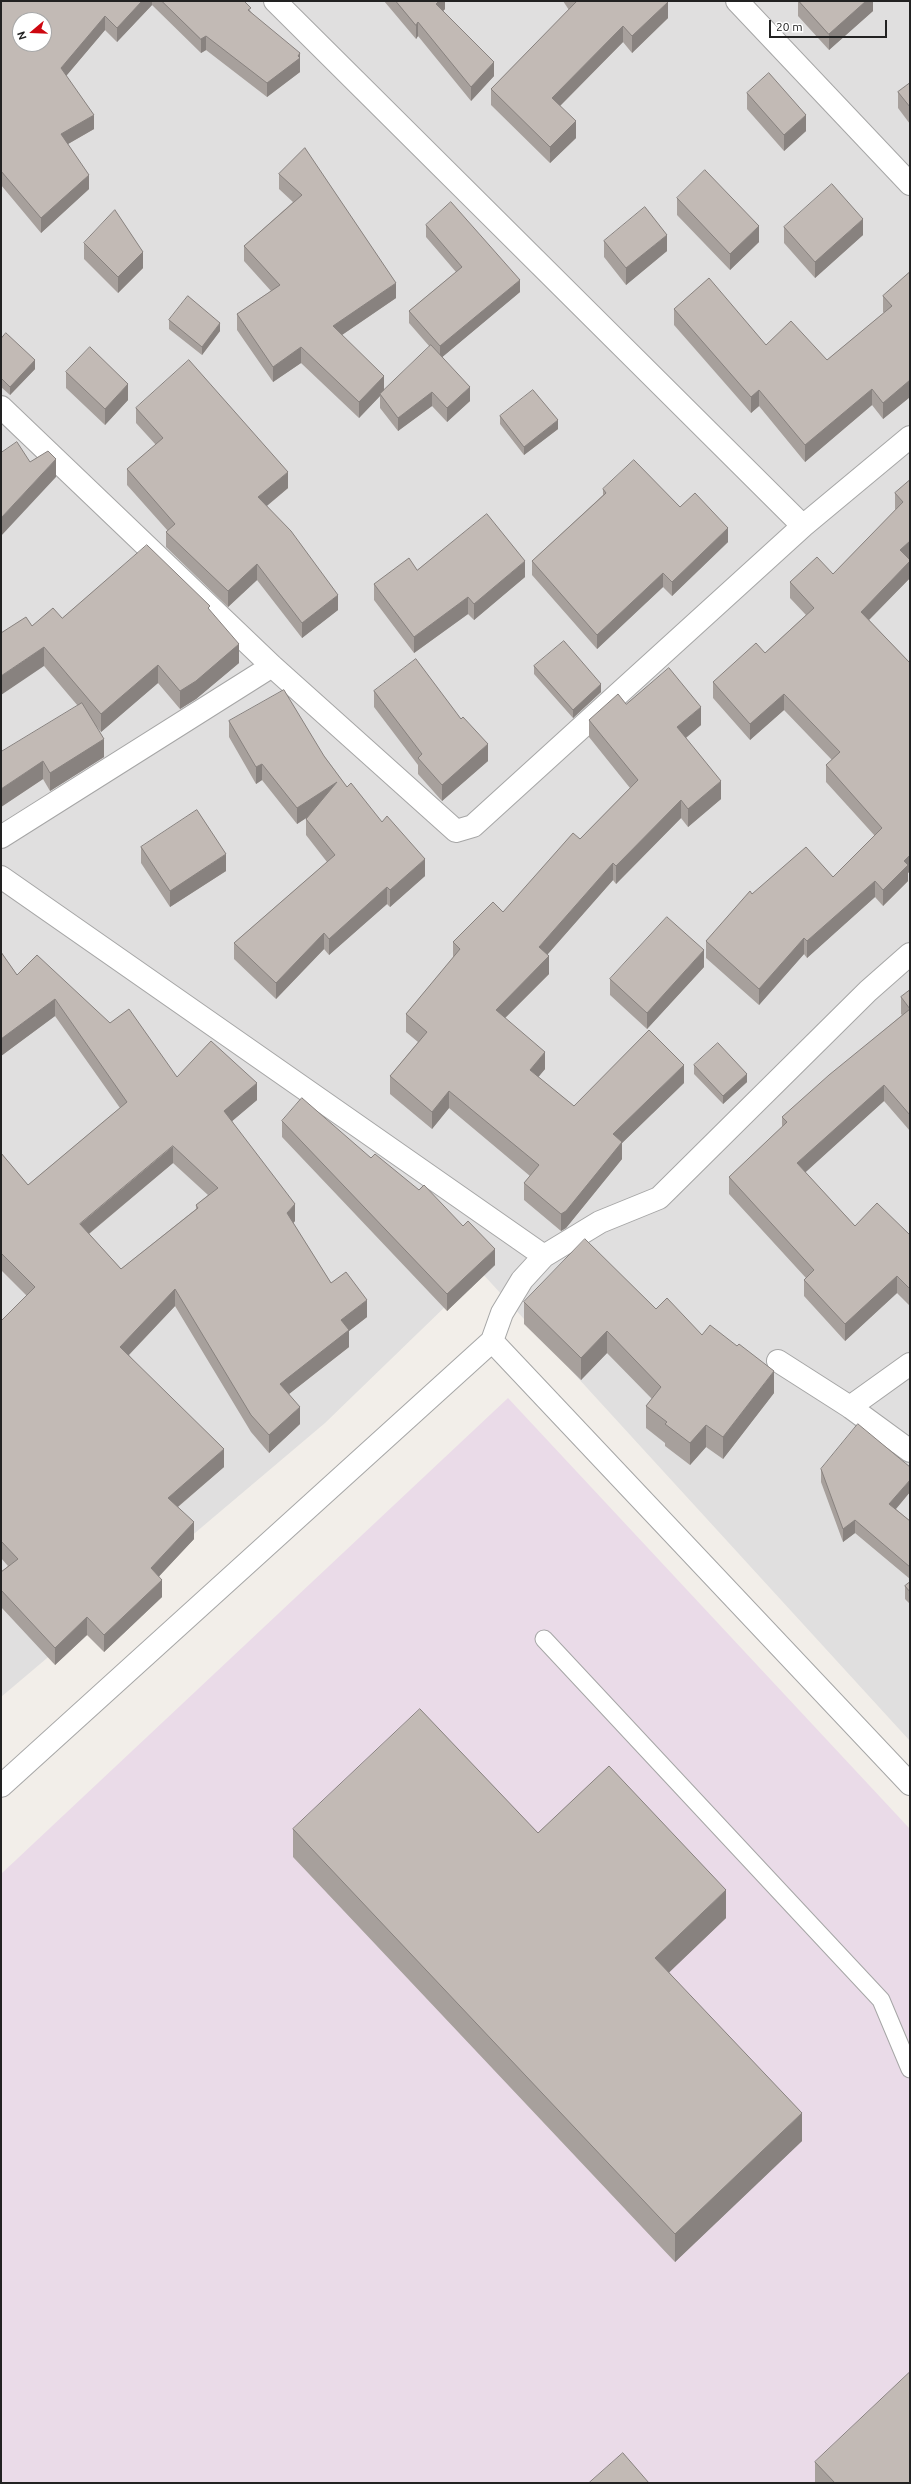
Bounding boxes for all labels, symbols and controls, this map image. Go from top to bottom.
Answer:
north arrow [12,12,52,52]
scale bar [771,12,889,38]
text: 20 m [776,20,803,33]
text: N [15,30,29,41]

